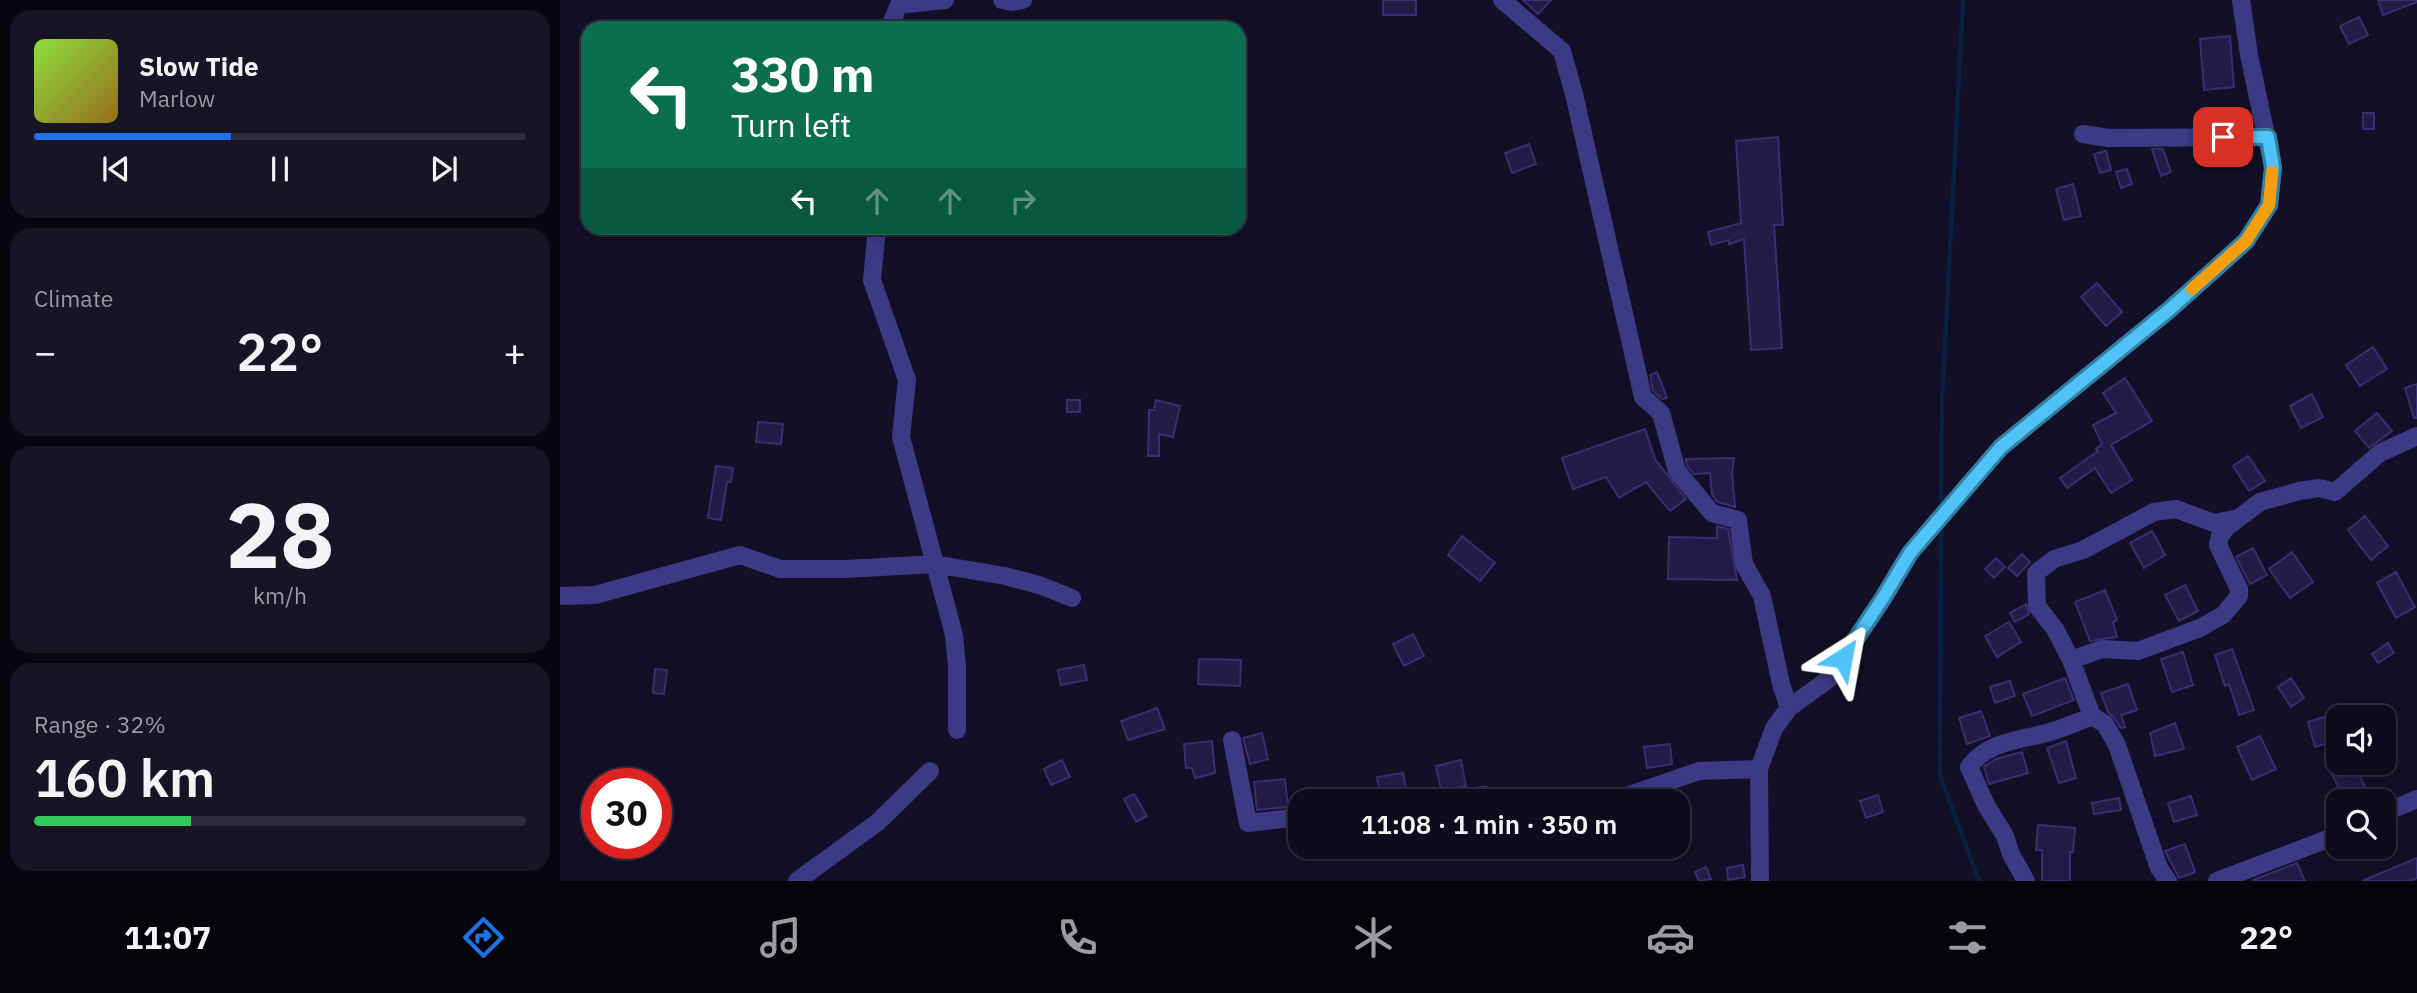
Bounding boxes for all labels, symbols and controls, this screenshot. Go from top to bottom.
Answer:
text: 330 m [731,42,875,105]
text: Slow Tide [139,49,259,83]
icon: left [616,49,707,140]
text: Marlow [139,83,215,113]
text: Turn left [731,104,851,146]
pin [2193,107,2253,167]
icon: arrive [2204,118,2242,156]
icon: previous [97,150,135,188]
icon: pause [261,150,299,188]
icon: next [425,150,463,188]
icon: left [785,182,823,220]
icon: ahead [858,182,896,220]
icon: ahead [931,182,969,220]
icon: right [1004,182,1042,220]
text: Climate [34,283,113,313]
text: 22° [237,318,323,385]
text: − [34,327,57,376]
text: + [503,327,526,376]
text: 28 [225,475,335,593]
text: km/h [253,580,307,610]
position arrow [1806,621,1880,695]
map controls [2326,705,2396,859]
button: sound [2326,705,2396,775]
text: Range · 32% [34,709,166,739]
text: 160 km [34,744,215,811]
speed limit sign: 30 [581,768,672,859]
button: search [2326,789,2396,859]
text: 11:08 · 1 min · 350 m [1361,807,1617,841]
icon: directions [459,913,508,962]
icon: music [756,913,805,962]
icon: phone [1053,913,1102,962]
icon: climate [1349,913,1398,962]
icon: car [1646,913,1695,962]
icon: filters [1943,913,1992,962]
text: 11:07 [124,916,211,958]
text: 22° [2240,916,2293,958]

